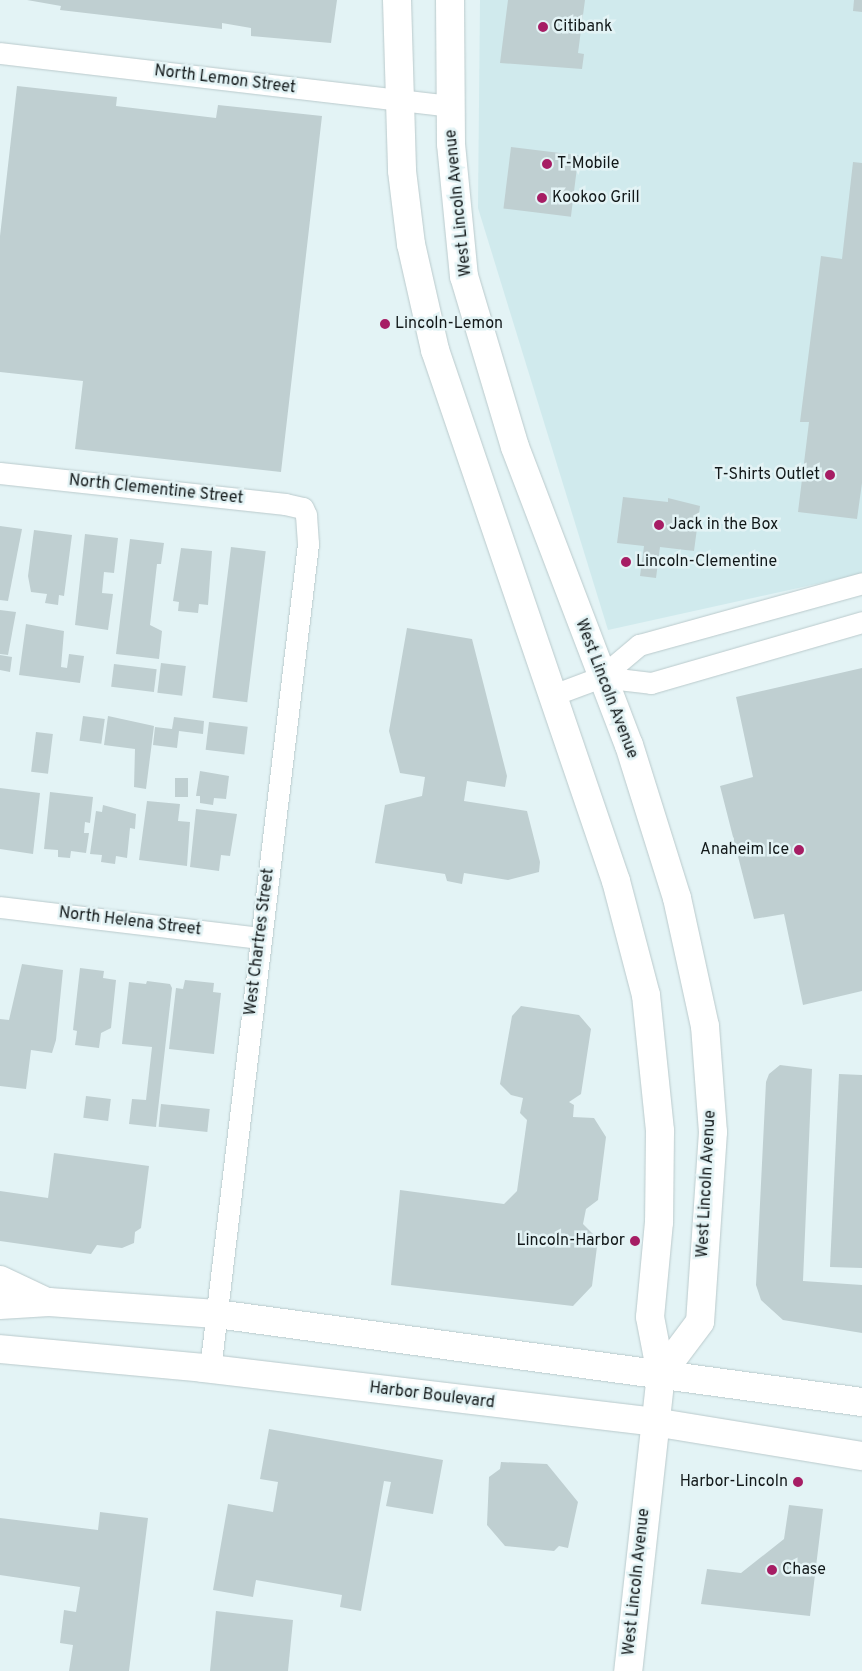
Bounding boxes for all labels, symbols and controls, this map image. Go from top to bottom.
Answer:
place label: Citibank [553,17,613,37]
marker: Citibank [537,21,549,33]
street label: North Lemon Street [153,62,297,98]
street label: West Lincoln Avenue [442,128,476,278]
place label: T-Mobile [557,154,619,174]
marker: T-Mobile [541,158,553,170]
place label: Kookoo Grill [552,188,640,208]
marker: Kookoo Grill [536,192,548,204]
place label: Lincoln-Lemon [395,314,503,334]
marker: Lincoln-Lemon [379,318,391,330]
place label: T-Shirts Outlet [714,465,820,485]
marker: T-Shirts Outlet [824,469,836,481]
street label: North Clementine Street [68,471,244,509]
place label: Jack in the Box [669,515,778,535]
marker: Jack in the Box [653,519,665,531]
place label: Lincoln-Clementine [636,552,777,572]
marker: Lincoln-Clementine [620,556,632,568]
street label: West Lincoln Avenue [570,616,642,762]
place label: Anaheim Ice [700,840,789,860]
marker: Anaheim Ice [793,844,805,856]
street label: West Chartres Street [241,867,279,1017]
street label: North Helena Street [58,904,202,940]
street label: West Lincoln Avenue [694,1109,720,1259]
place label: Lincoln-Harbor [516,1231,625,1251]
marker: Lincoln-Harbor [629,1235,641,1247]
street label: Harbor Boulevard [368,1379,496,1413]
place label: Harbor-Lincoln [680,1472,788,1492]
marker: Harbor-Lincoln [792,1476,804,1488]
street label: West Lincoln Avenue [620,1507,654,1657]
place label: Chase [782,1560,826,1580]
marker: Chase [766,1564,778,1576]

